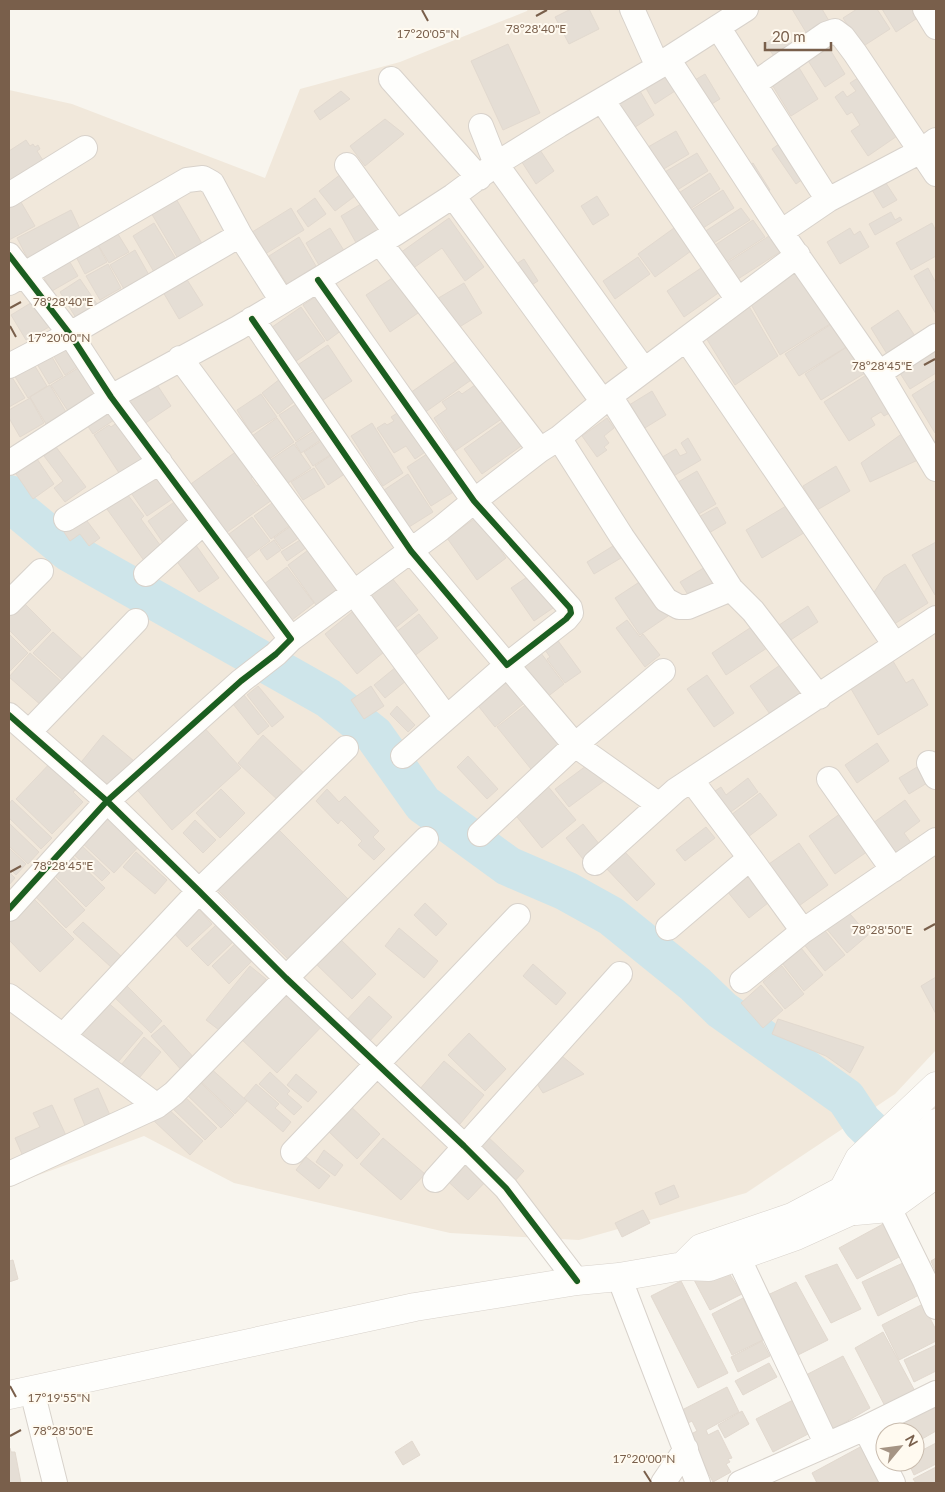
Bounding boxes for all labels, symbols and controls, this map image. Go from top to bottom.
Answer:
scale bar [765,20,831,52]
text: 78°28'40"E [506,21,566,36]
text: 17°20'05"N [397,26,459,41]
text: 20 m [772,27,806,45]
text: 78°28'40"E [33,294,93,309]
text: 17°20'00"N [28,330,90,345]
text: 78°28'45"E [852,358,912,373]
text: 78°28'45"E [33,858,93,873]
text: 78°28'50"E [852,922,912,937]
text: 17°19'55"N [28,1390,90,1405]
north arrow [875,1422,925,1472]
text: 78°28'50"E [33,1423,93,1438]
text: N [902,1432,922,1449]
text: 17°20'00"N [613,1451,675,1466]

